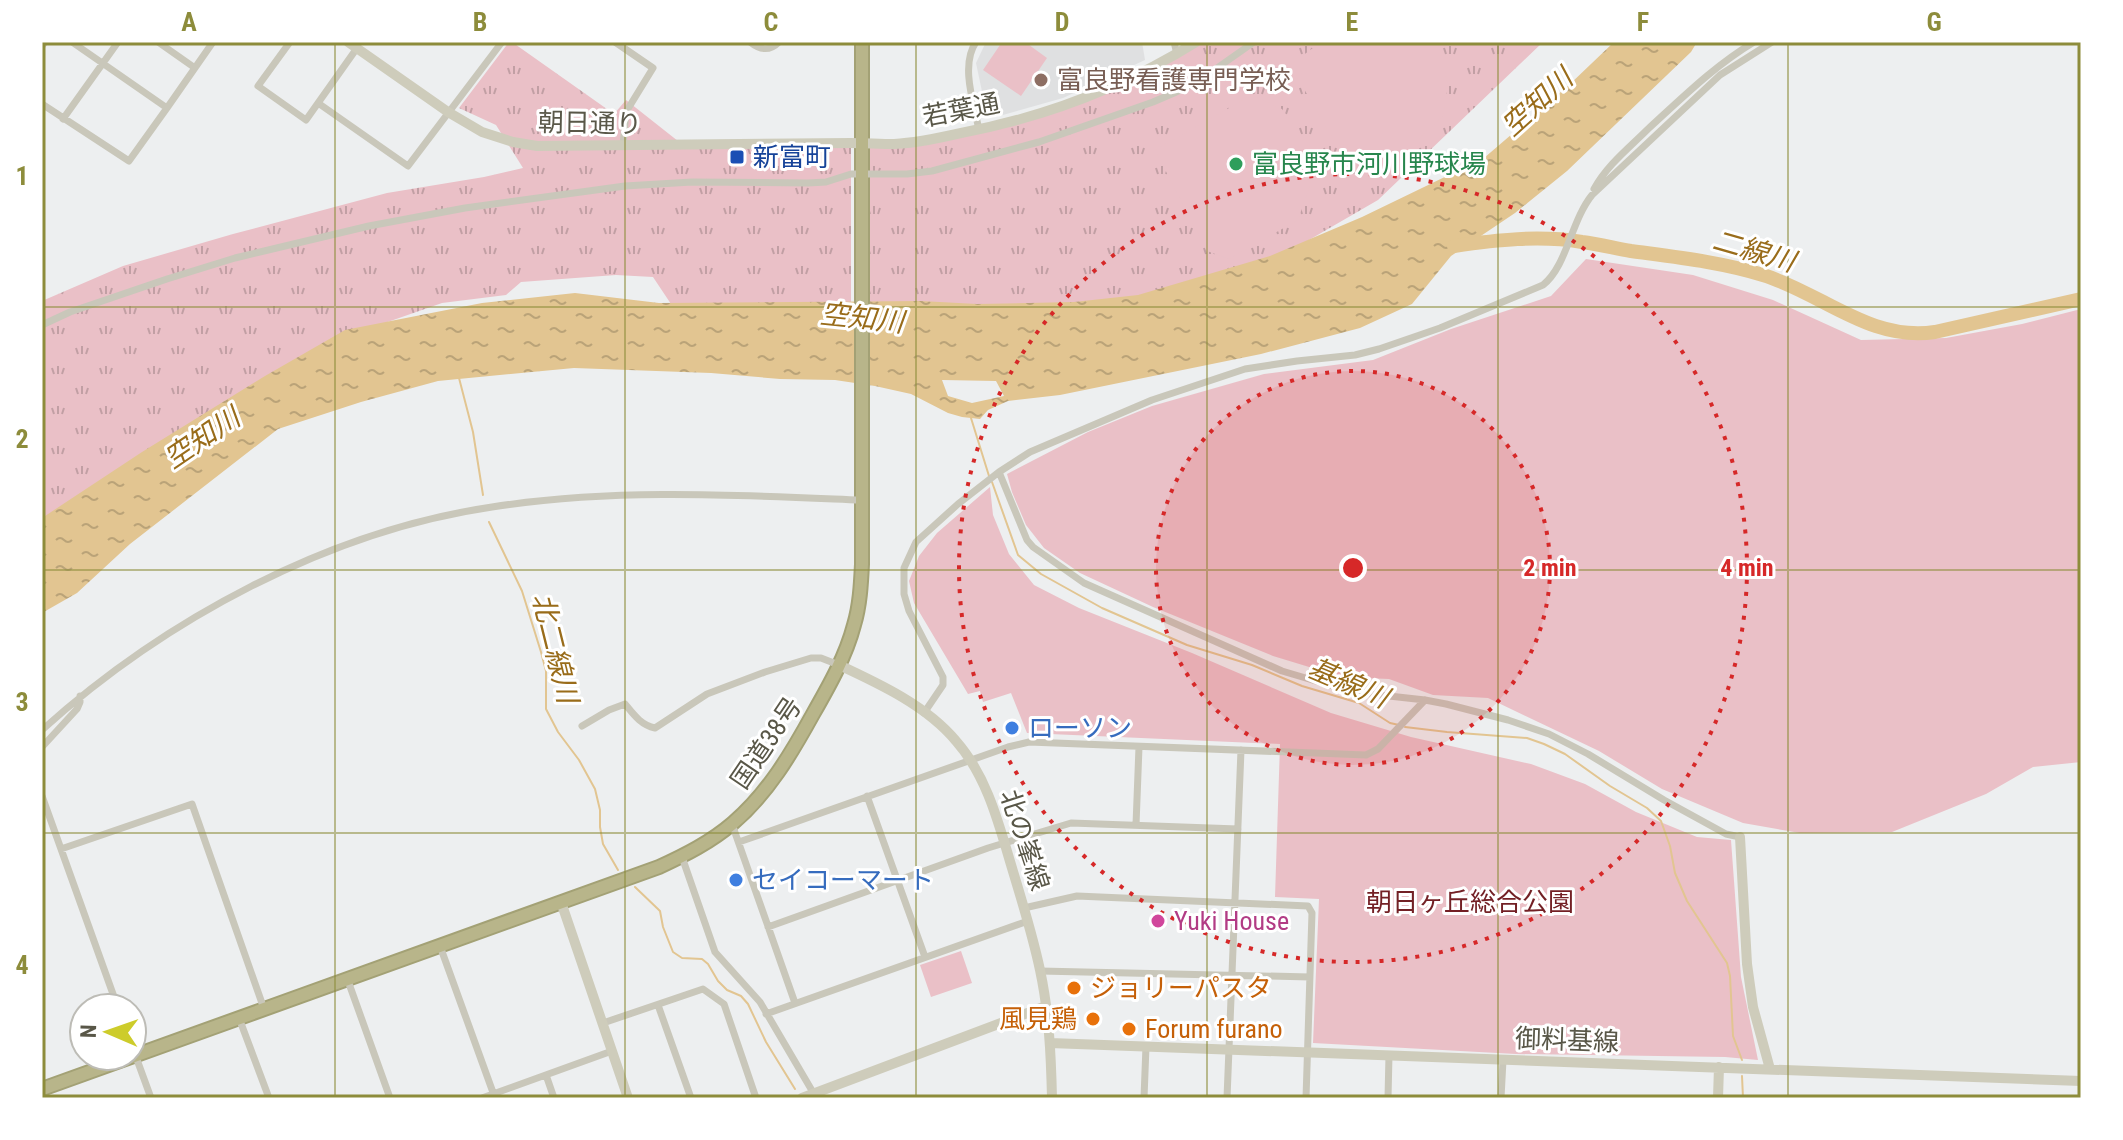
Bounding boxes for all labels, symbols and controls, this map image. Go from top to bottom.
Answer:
text: A [181,7,197,37]
text: B [473,7,487,37]
text: C [764,7,779,37]
text: D [1055,7,1069,37]
text: E [1346,7,1359,37]
text: F [1637,7,1649,37]
text: G [1926,7,1942,37]
water label: 空知川 [1495,60,1581,142]
place label: 富良野看護専門学校 [1057,65,1291,95]
marker: 富良野看護専門学校 [1032,71,1050,89]
street label: 若葉通 [920,88,1002,132]
street label: 朝日通り [538,107,642,139]
place label: 新富町 [753,142,831,172]
marker: 新富町 [728,148,746,166]
place label: 富良野市河川野球場 [1252,149,1486,179]
marker: 富良野市河川野球場 [1227,155,1245,173]
text: 1 [15,161,29,191]
water label: 二線川 [1709,224,1802,279]
water label: 空知川 [818,297,908,339]
water label: 空知川 [158,399,249,475]
text: 2 [15,424,29,454]
centre of rings [1339,554,1367,582]
text: 2 min [1523,554,1577,582]
text: 4 min [1720,554,1774,582]
water label: 北二線川 [525,590,585,709]
water label: 基線川 [1303,651,1396,716]
text: 3 [15,687,29,717]
street label: 国道38号 [725,692,807,794]
place label: ローソン [1028,713,1132,743]
marker: ローソン [1003,719,1021,737]
street label: 北の峯線 [995,786,1055,894]
place label: セイコーマート [752,865,934,895]
marker: セイコーマート [727,871,745,889]
park label: 朝日ヶ丘総合公園 [1366,887,1574,917]
place label: Yuki House [1174,906,1289,936]
marker: Yuki House [1149,912,1167,930]
text: 4 [15,950,29,980]
place label: ジョリーパスタ [1090,973,1272,1003]
marker: ジョリーパスタ [1065,979,1083,997]
north arrow [68,992,148,1072]
place label: 風見鶏 [999,1004,1077,1034]
marker: 風見鶏 [1084,1010,1102,1028]
place label: Forum furano [1145,1014,1283,1044]
marker: Forum furano [1120,1020,1138,1038]
street label: 御料基線 [1515,1023,1619,1057]
text: N [76,1024,101,1038]

